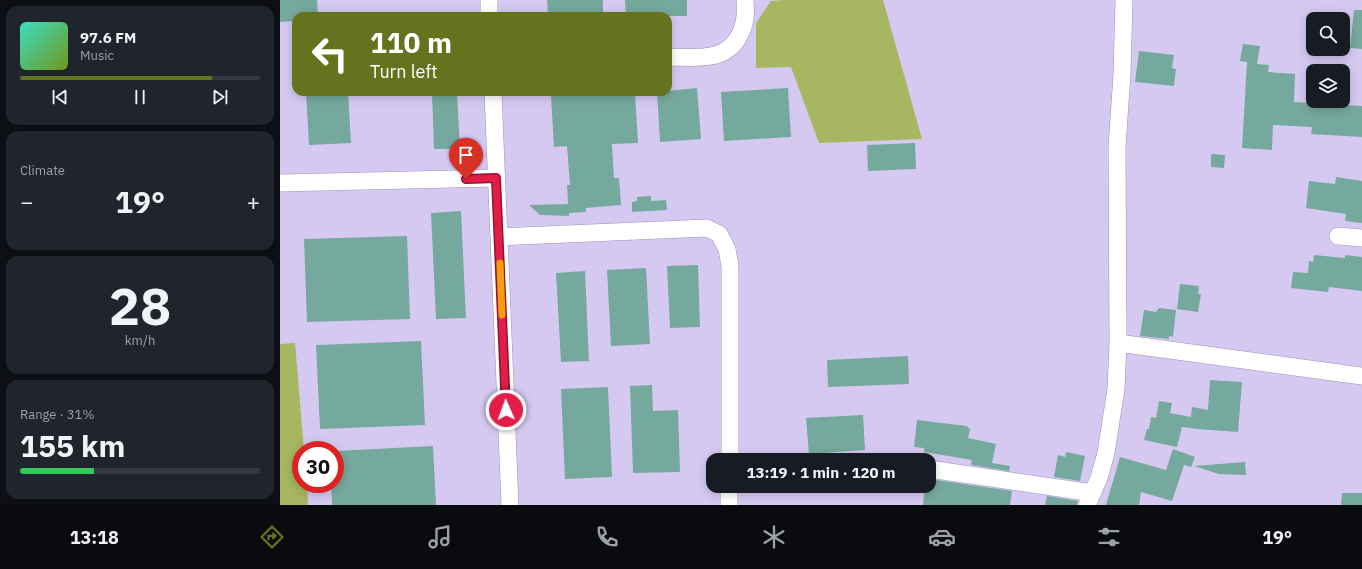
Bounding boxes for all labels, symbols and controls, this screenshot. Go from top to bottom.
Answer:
map controls [1306,12,1350,108]
button: search [1306,12,1350,56]
text: 110 m [370,24,452,61]
text: 97.6 FM [80,28,136,47]
icon: left [304,28,356,80]
text: Music [80,47,114,64]
text: Turn left [370,60,438,83]
button: layers [1306,64,1350,108]
icon: previous [49,86,71,108]
icon: pause [129,86,151,108]
icon: next [209,86,231,108]
pin [449,138,483,179]
icon: arrive [455,144,477,166]
text: Climate [20,162,65,179]
text: 19° [115,182,165,221]
text: − [20,187,33,216]
text: + [247,187,260,216]
text: 28 [109,272,171,339]
text: km/h [125,332,155,349]
position arrow [485,389,527,431]
text: Range · 31% [20,406,94,423]
text: 155 km [20,426,125,465]
speed limit sign: 30 [292,441,344,493]
text: 13:19 · 1 min · 120 m [747,463,895,482]
icon: directions [258,523,286,551]
icon: music [426,523,454,551]
icon: phone [593,523,621,551]
icon: climate [760,523,788,551]
icon: car [928,523,956,551]
icon: filters [1095,523,1123,551]
text: 13:18 [70,526,119,549]
text: 19° [1262,526,1292,549]

